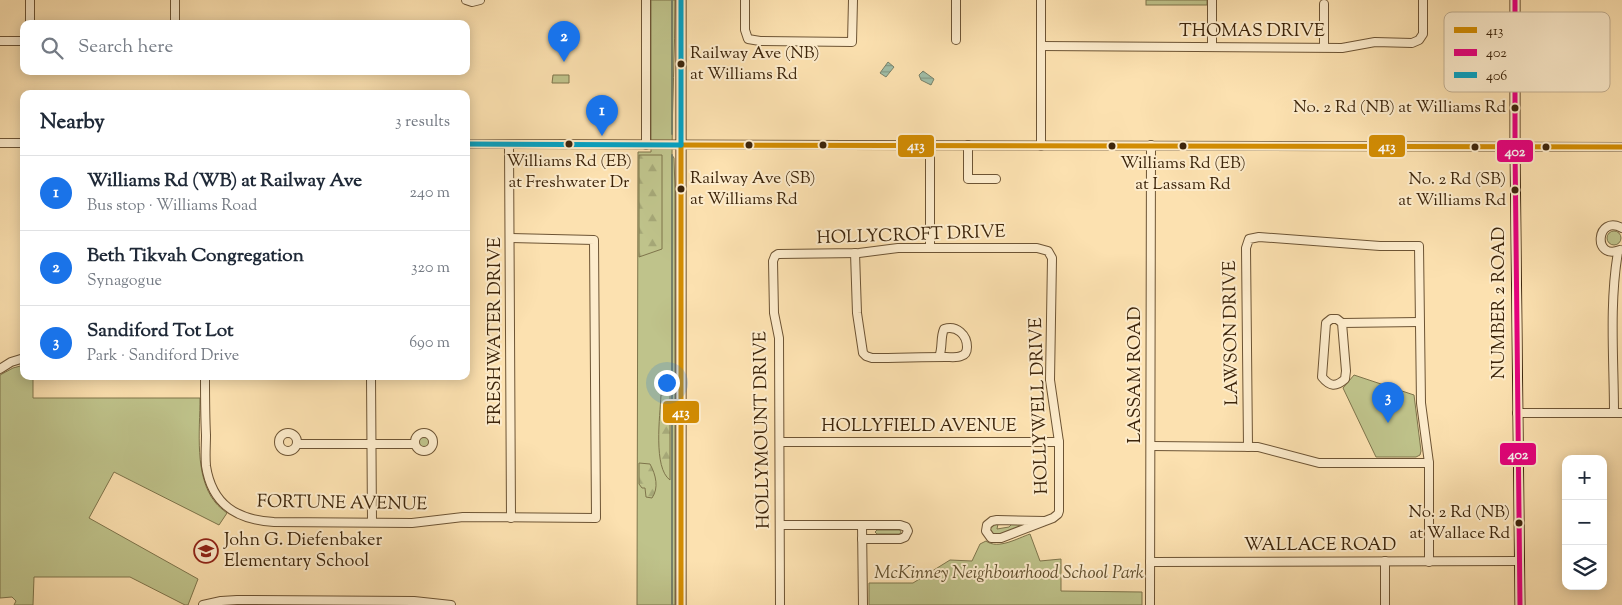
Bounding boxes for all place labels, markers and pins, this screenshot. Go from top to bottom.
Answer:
pin: 2 [548,21,580,62]
place label: Railway Ave (NB) at Williams Rd [690,42,820,87]
marker: Railway Ave (NB) at Williams Rd [676,59,686,69]
pin: 1 [586,95,618,136]
place label: No. 2 Rd (NB) at Williams Rd [1293,96,1506,120]
marker: No. 2 Rd (NB) at Williams Rd [1510,103,1520,113]
marker: Williams Rd (EB) at Freshwater Dr [564,139,574,149]
unlabelled marker [744,140,754,150]
unlabelled marker [818,140,828,150]
unlabelled marker [1107,141,1117,151]
marker: Williams Rd (EB) at Lassam Rd [1178,141,1188,151]
unlabelled marker [1470,142,1480,152]
unlabelled marker [1541,142,1551,152]
place label: Williams Rd (EB) at Freshwater Dr [506,150,632,195]
place label: Williams Rd (EB) at Lassam Rd [1120,152,1246,197]
place label: Railway Ave (SB) at Williams Rd [690,167,816,212]
place label: No. 2 Rd (SB) at Williams Rd [1398,168,1506,213]
marker: Railway Ave (SB) at Williams Rd [676,184,686,194]
marker: No. 2 Rd (SB) at Williams Rd [1510,185,1520,195]
pin: 3 [1372,382,1404,423]
place label: No. 2 Rd (NB) at Wallace Rd [1409,501,1510,546]
marker: No. 2 Rd (NB) at Wallace Rd [1514,518,1524,528]
place label: John G. Diefenbaker Elementary School [223,528,382,575]
school or university icon: John G. Diefenbaker Elementary School [193,538,219,564]

